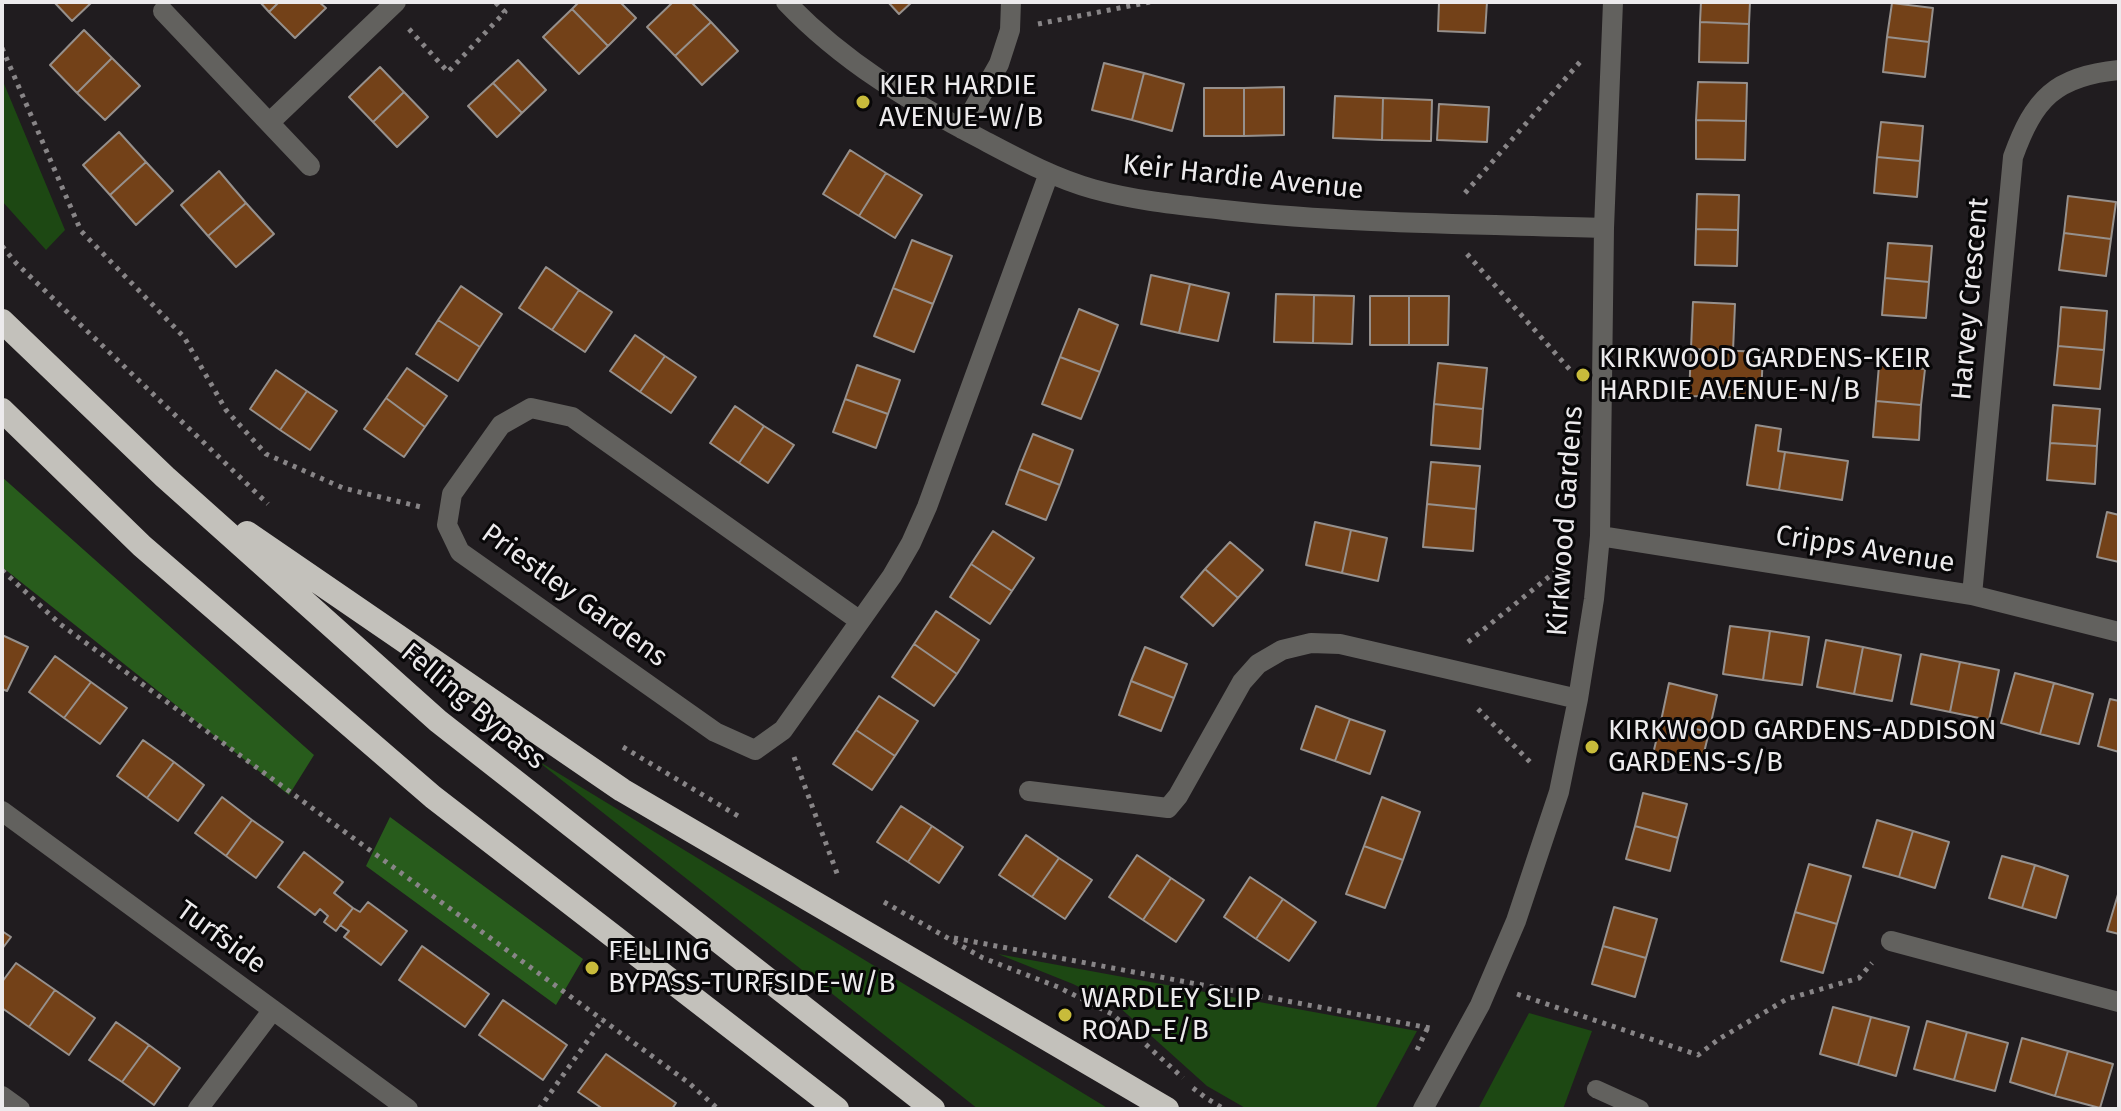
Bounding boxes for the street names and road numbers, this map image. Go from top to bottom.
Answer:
street label: Keir Hardie Avenue [1121,149,1365,207]
street label: Harvey Crescent [1945,196,1997,402]
street label: Kirkwood Gardens [1541,405,1591,637]
street label: Priestley Gardens [475,517,673,675]
street label: Cripps Avenue [1773,519,1957,581]
street label: Felling Bypass [394,637,552,777]
street label: Turfside [170,894,272,982]

